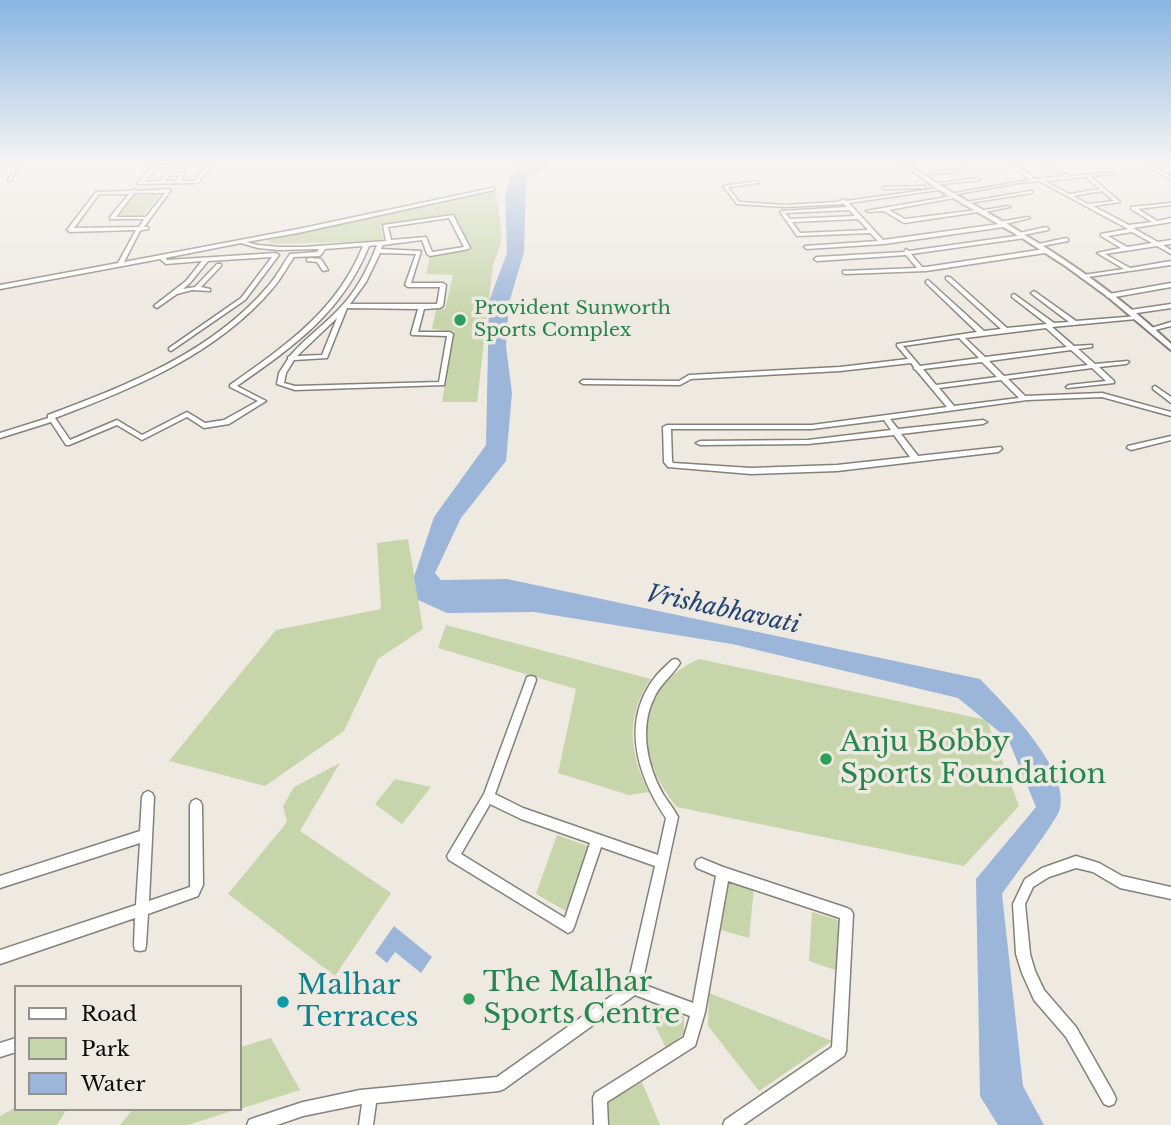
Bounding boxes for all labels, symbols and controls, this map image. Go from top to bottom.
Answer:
place label: Provident Sunworth Sports Complex [474,298,671,342]
marker: Provident Sunworth Sports Complex [452,312,468,328]
water label: Vrishabhavati [644,580,802,640]
place label: Anju Bobby Sports Foundation [840,726,1106,792]
marker: Anju Bobby Sports Foundation [818,751,834,767]
place label: The Malhar Sports Centre [483,966,680,1032]
place label: Malhar Terraces [297,969,419,1035]
legend [14,985,242,1111]
marker: The Malhar Sports Centre [461,991,477,1007]
marker: Malhar Terraces [275,994,291,1010]
text: Road [81,1001,137,1027]
text: Park [81,1036,130,1062]
text: Water [81,1071,145,1097]

